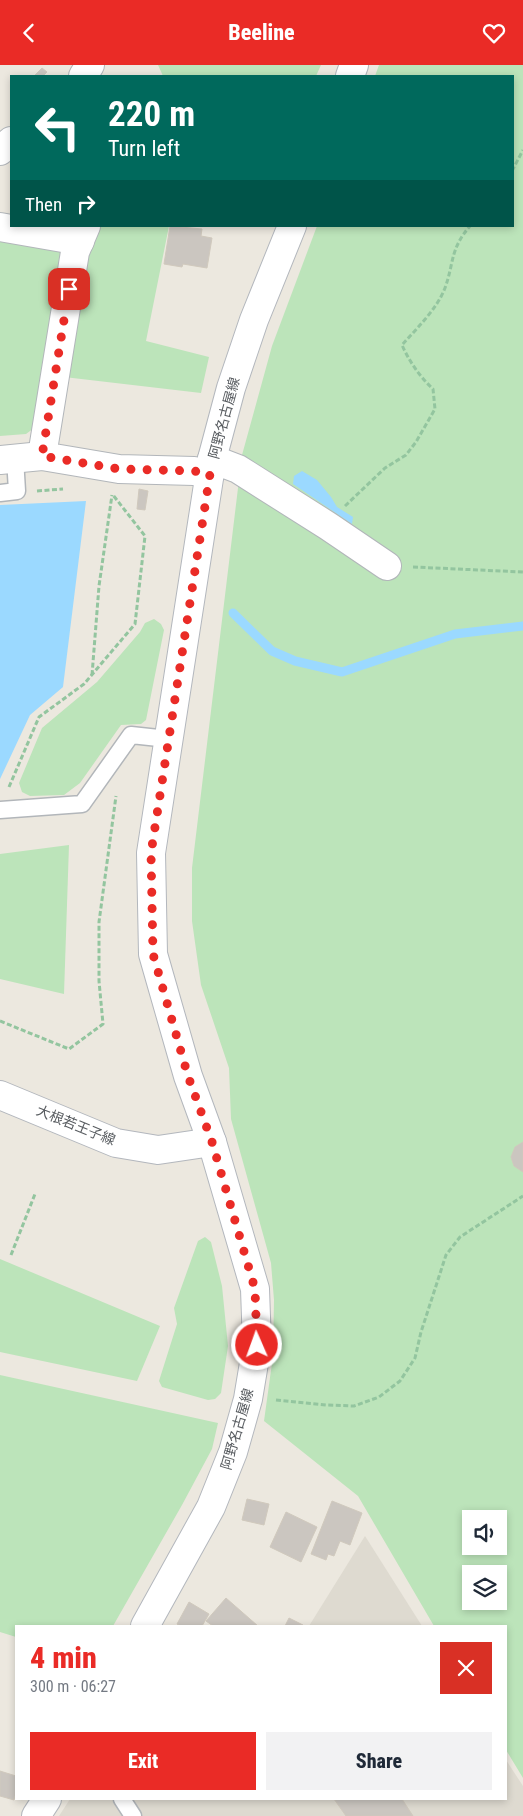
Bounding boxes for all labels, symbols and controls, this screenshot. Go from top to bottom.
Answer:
icon: back [15,19,43,47]
icon: heart [480,19,508,47]
text: Beeline [228,20,295,45]
text: 220 m [108,94,195,135]
icon: left [25,95,90,160]
text: Turn left [108,136,180,161]
icon: right [72,190,100,218]
text: Then [25,193,62,216]
pin [48,268,90,310]
icon: arrive [55,275,83,303]
street label: 阿野名古屋線 [205,375,243,461]
street label: 大根若王子線 [34,1102,118,1148]
position arrow [230,1318,282,1370]
street label: 阿野名古屋線 [218,1386,256,1472]
map controls [462,1510,507,1610]
button: sound [462,1510,507,1555]
button: layers [462,1565,507,1610]
text: 4 min [30,1640,97,1675]
button: close [440,1642,492,1694]
text: 300 m · 06:27 [30,1677,116,1696]
button: Exit [30,1732,256,1790]
button: Share [266,1732,492,1790]

